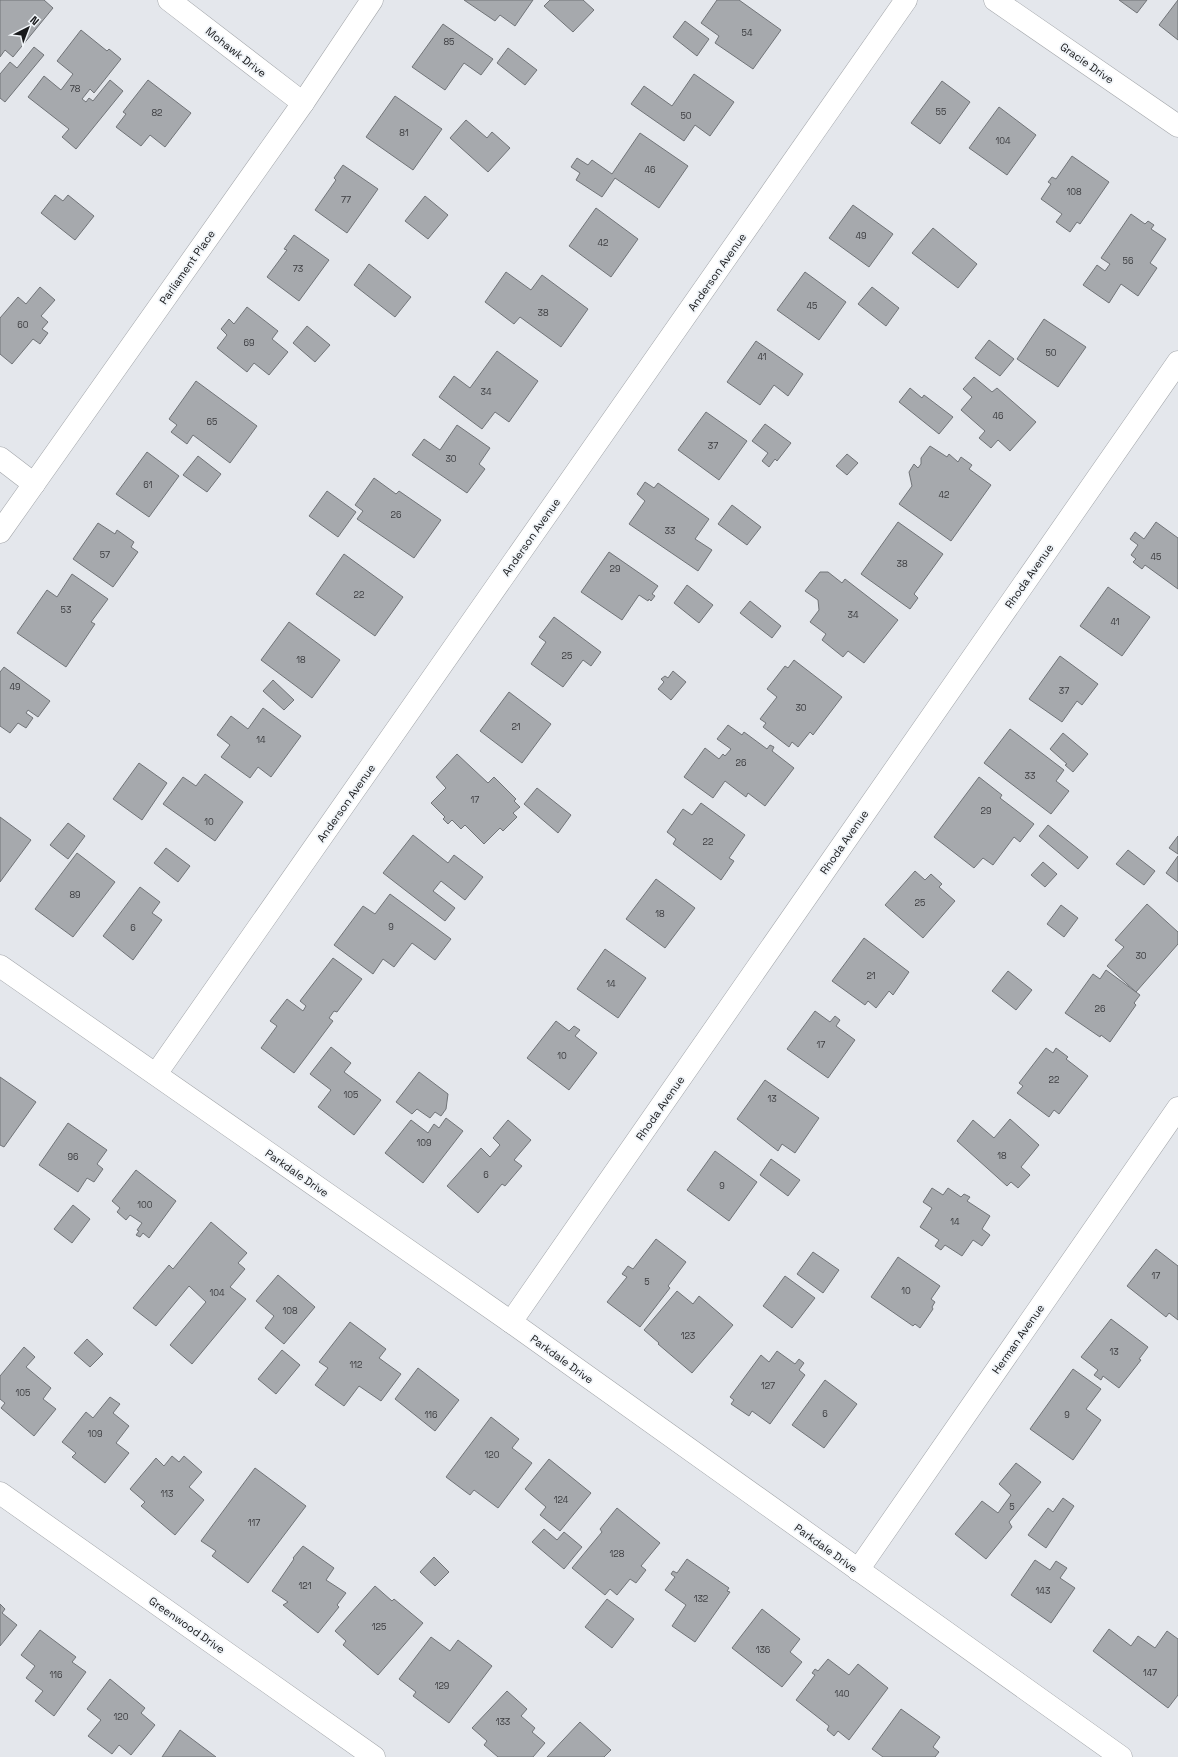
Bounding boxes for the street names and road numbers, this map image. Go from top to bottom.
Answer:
street label: Mohawk Drive [203,24,269,80]
street label: Gracie Drive [1057,39,1117,87]
street label: Parliament Place [156,227,218,307]
street label: Anderson Avenue [685,230,749,314]
street label: Anderson Avenue [499,495,563,579]
street label: Rhoda Avenue [1002,541,1056,611]
street label: Anderson Avenue [314,761,378,845]
street label: Rhoda Avenue [817,807,871,877]
street label: Rhoda Avenue [633,1073,687,1143]
street label: Parkdale Drive [263,1146,331,1200]
street label: Herman Avenue [989,1301,1047,1377]
street label: Parkdale Drive [528,1331,596,1387]
street label: Parkdale Drive [792,1520,860,1576]
street label: Greenwood Drive [146,1594,228,1656]

